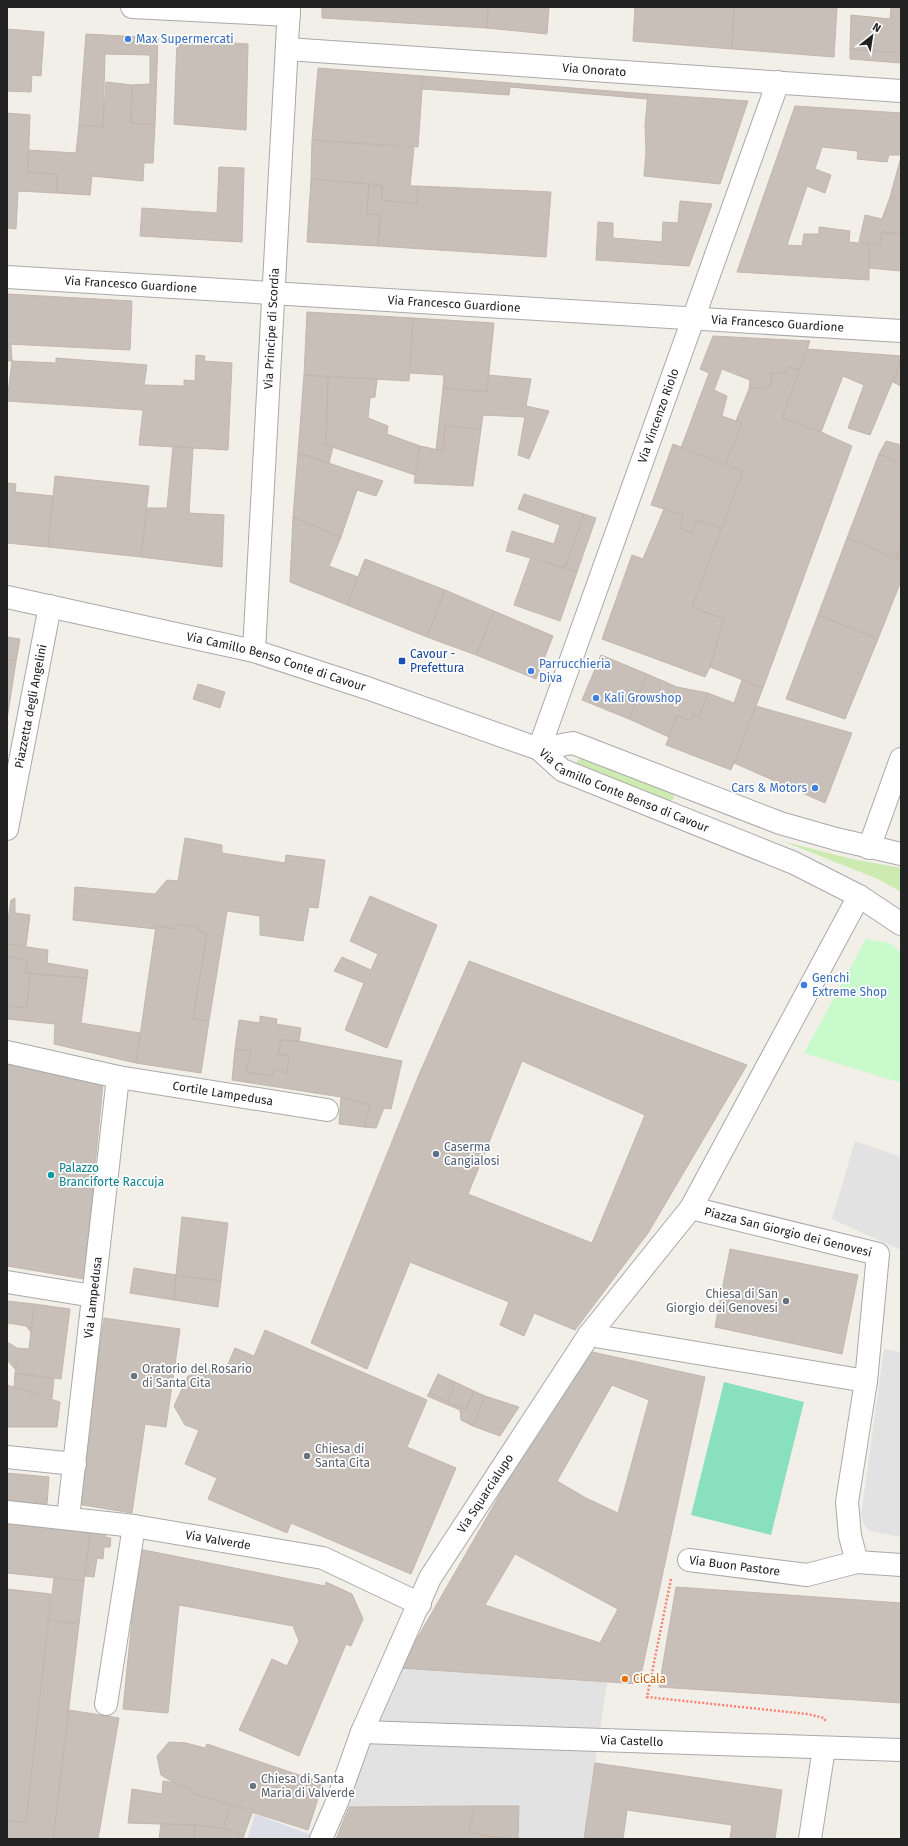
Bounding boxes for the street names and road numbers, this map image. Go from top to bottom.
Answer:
street label: Via Onorato [562,61,627,79]
street label: Via Principe di Scordia [261,267,282,390]
street label: Via Francesco Guardione [64,273,198,295]
street label: Via Francesco Guardione [387,293,521,315]
street label: Via Francesco Guardione [711,313,844,335]
street label: Via Vincenzo Riolo [635,367,682,465]
street label: Via Camillo Benso Conte di Cavour [185,629,368,694]
street label: Piazzetta degli Angelini [12,643,49,770]
street label: Via Camillo Conte Benso di Cavour [536,746,711,835]
street label: Cortile Lampedusa [172,1079,274,1108]
street label: Piazza San Giorgio dei Genovesi [703,1204,873,1260]
street label: Via Lampedusa [81,1256,105,1339]
street label: Via Squarcialupo [454,1451,516,1536]
street label: Via Valverde [184,1528,252,1553]
street label: Via Buon Pastore [688,1553,781,1579]
street label: Via Castello [600,1733,664,1749]

